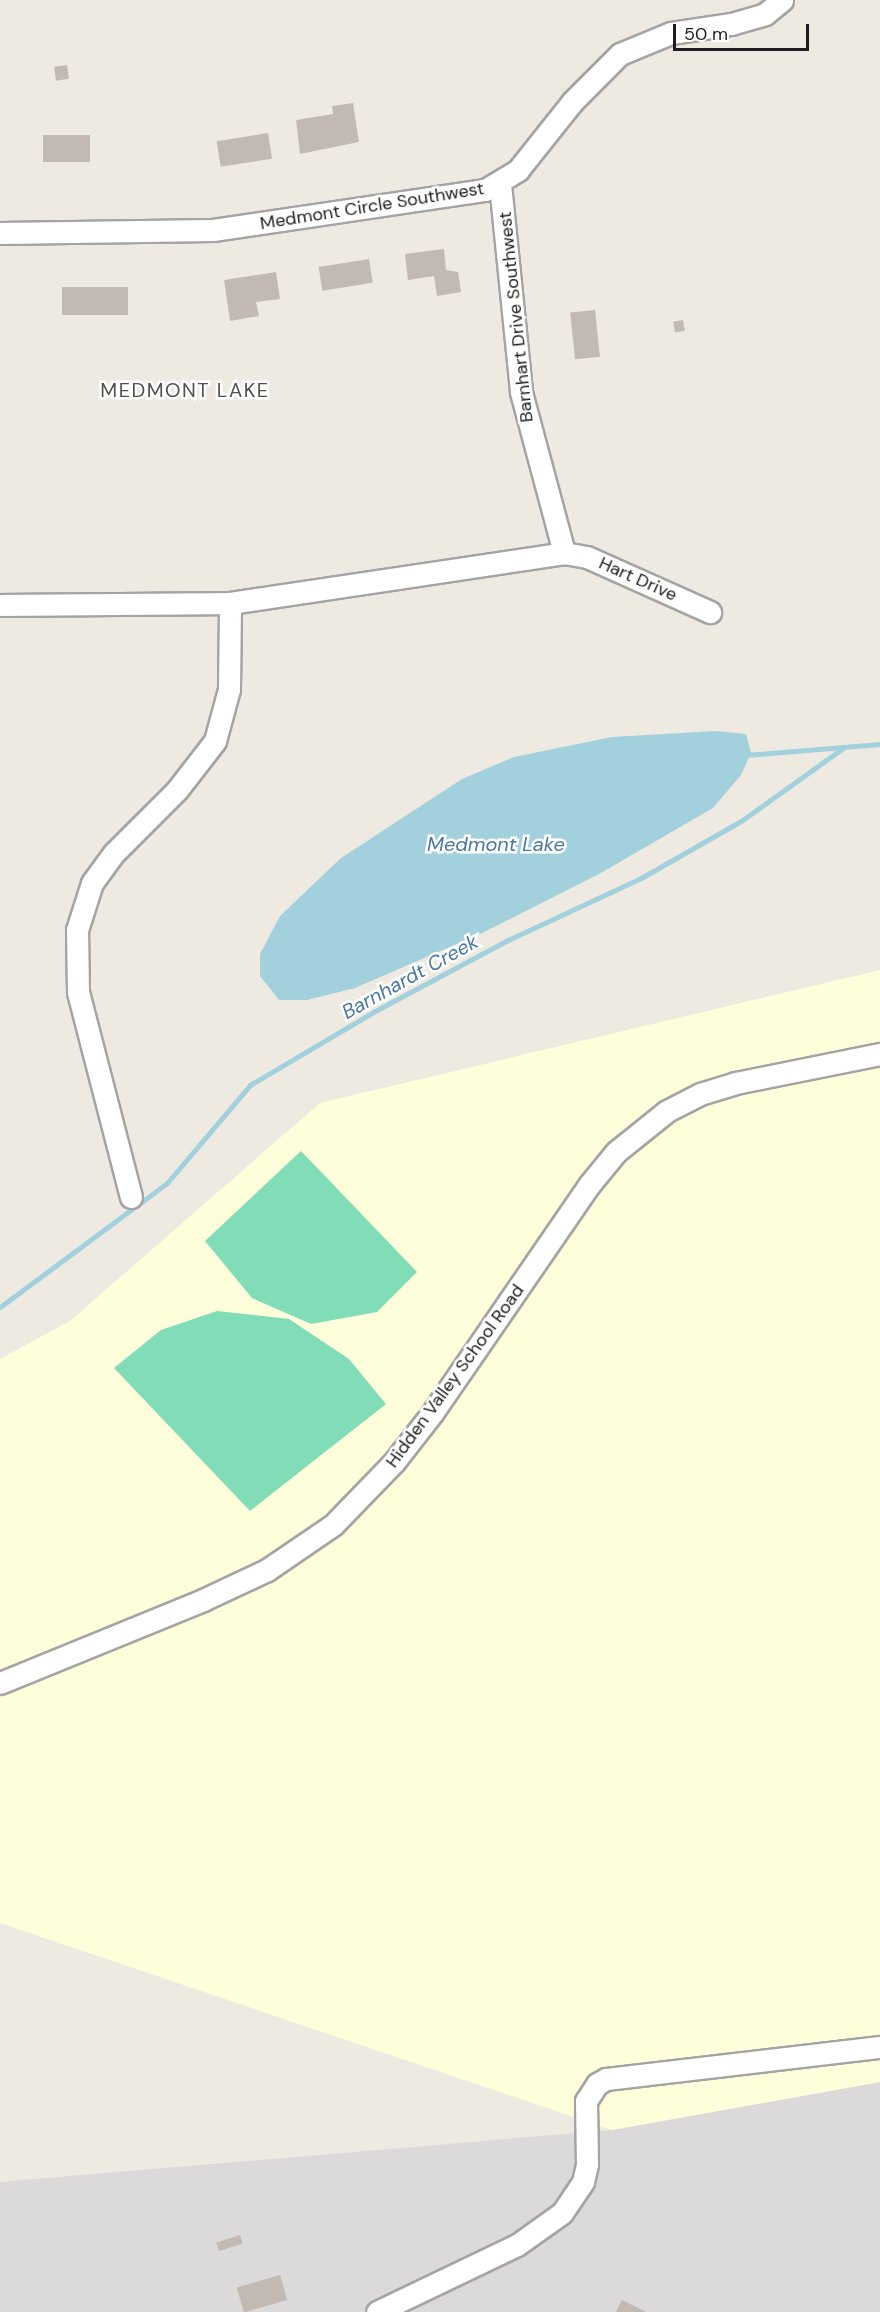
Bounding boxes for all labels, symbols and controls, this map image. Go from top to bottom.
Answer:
scale bar [676,12,812,50]
text: 50 m [684,22,728,46]
street label: Medmont Circle Southwest [258,178,486,234]
street label: Barnhart Drive Southwest [494,211,538,423]
district label: MEDMONT LAKE [100,378,270,402]
street label: Hart Drive [596,552,680,606]
water label: Medmont Lake [427,832,565,856]
water label: Barnhardt Creek [338,930,482,1024]
street label: Hidden Valley School Road [381,1280,529,1472]

